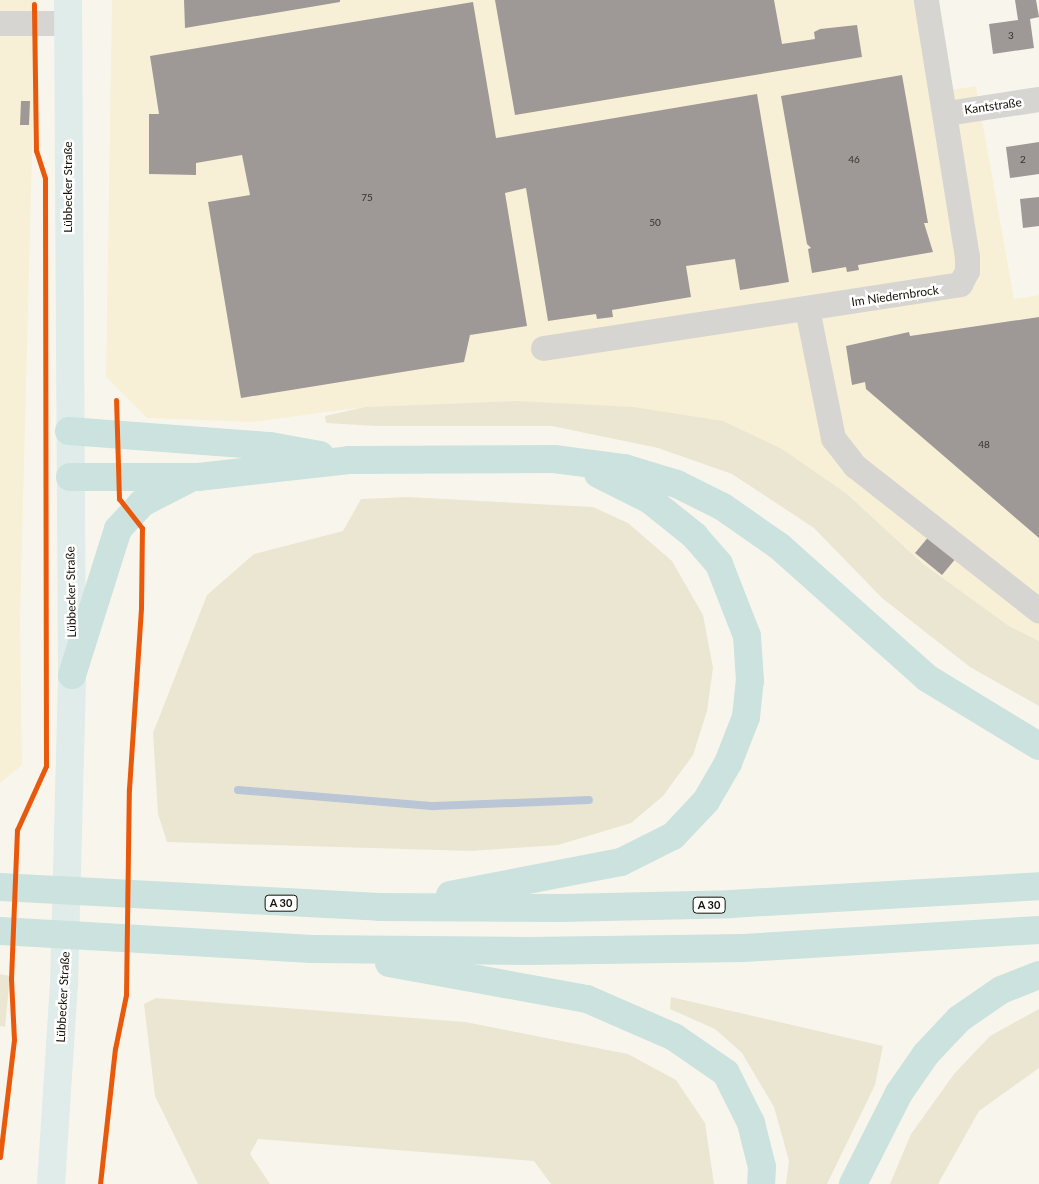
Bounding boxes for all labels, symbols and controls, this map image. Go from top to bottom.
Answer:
house number: 3 [1008,30,1014,42]
street label: Kantstraße [963,95,1023,117]
street label: Lübbecker Straße [61,141,75,233]
house number: 46 [848,154,860,166]
house number: 2 [1020,154,1026,166]
house number: 75 [361,192,373,204]
house number: 50 [649,217,661,229]
street label: Im Niedernbrock [850,283,940,309]
house number: 48 [978,439,990,451]
street label: Lübbecker Straße [63,546,79,638]
road number: A 30 [264,894,298,911]
road number: A 30 [692,896,726,914]
street label: Lübbecker Straße [53,951,73,1043]

